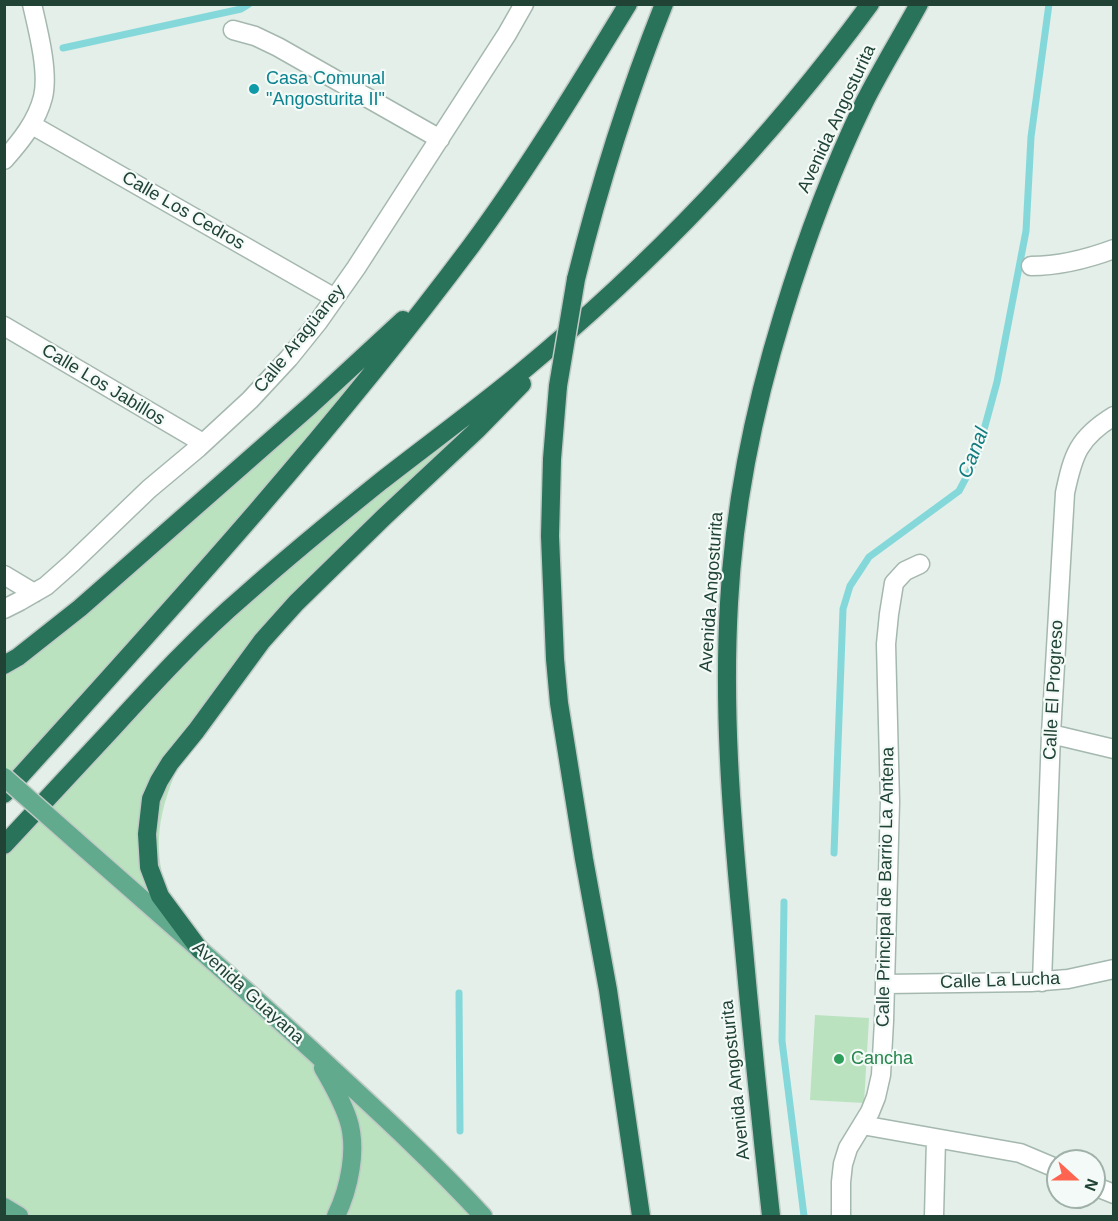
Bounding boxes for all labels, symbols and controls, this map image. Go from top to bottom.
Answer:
street label: Avenida Angosturita [793,42,881,196]
place label: Casa Comunal "Angosturita II" [266,68,385,110]
marker: Casa Comunal "Angosturita II" [247,82,261,96]
street label: Calle Los Cedros [118,167,248,255]
street label: Calle Aragüaney [250,280,350,398]
street label: Calle Los Jabillos [37,340,169,430]
water label: Canal [953,424,995,482]
street label: Avenida Angosturita [696,511,728,673]
street label: Calle El Progreso [1040,619,1068,761]
street label: Calle Principal de Barrio La Antena [873,747,899,1027]
street label: Avenida Guayana [188,937,308,1049]
street label: Calle La Lucha [940,968,1060,994]
street label: Avenida Angosturita [717,999,755,1161]
place label: Cancha [851,1048,913,1070]
marker: Cancha [832,1052,846,1066]
north arrow [1046,1149,1106,1209]
text: N [1081,1176,1101,1193]

